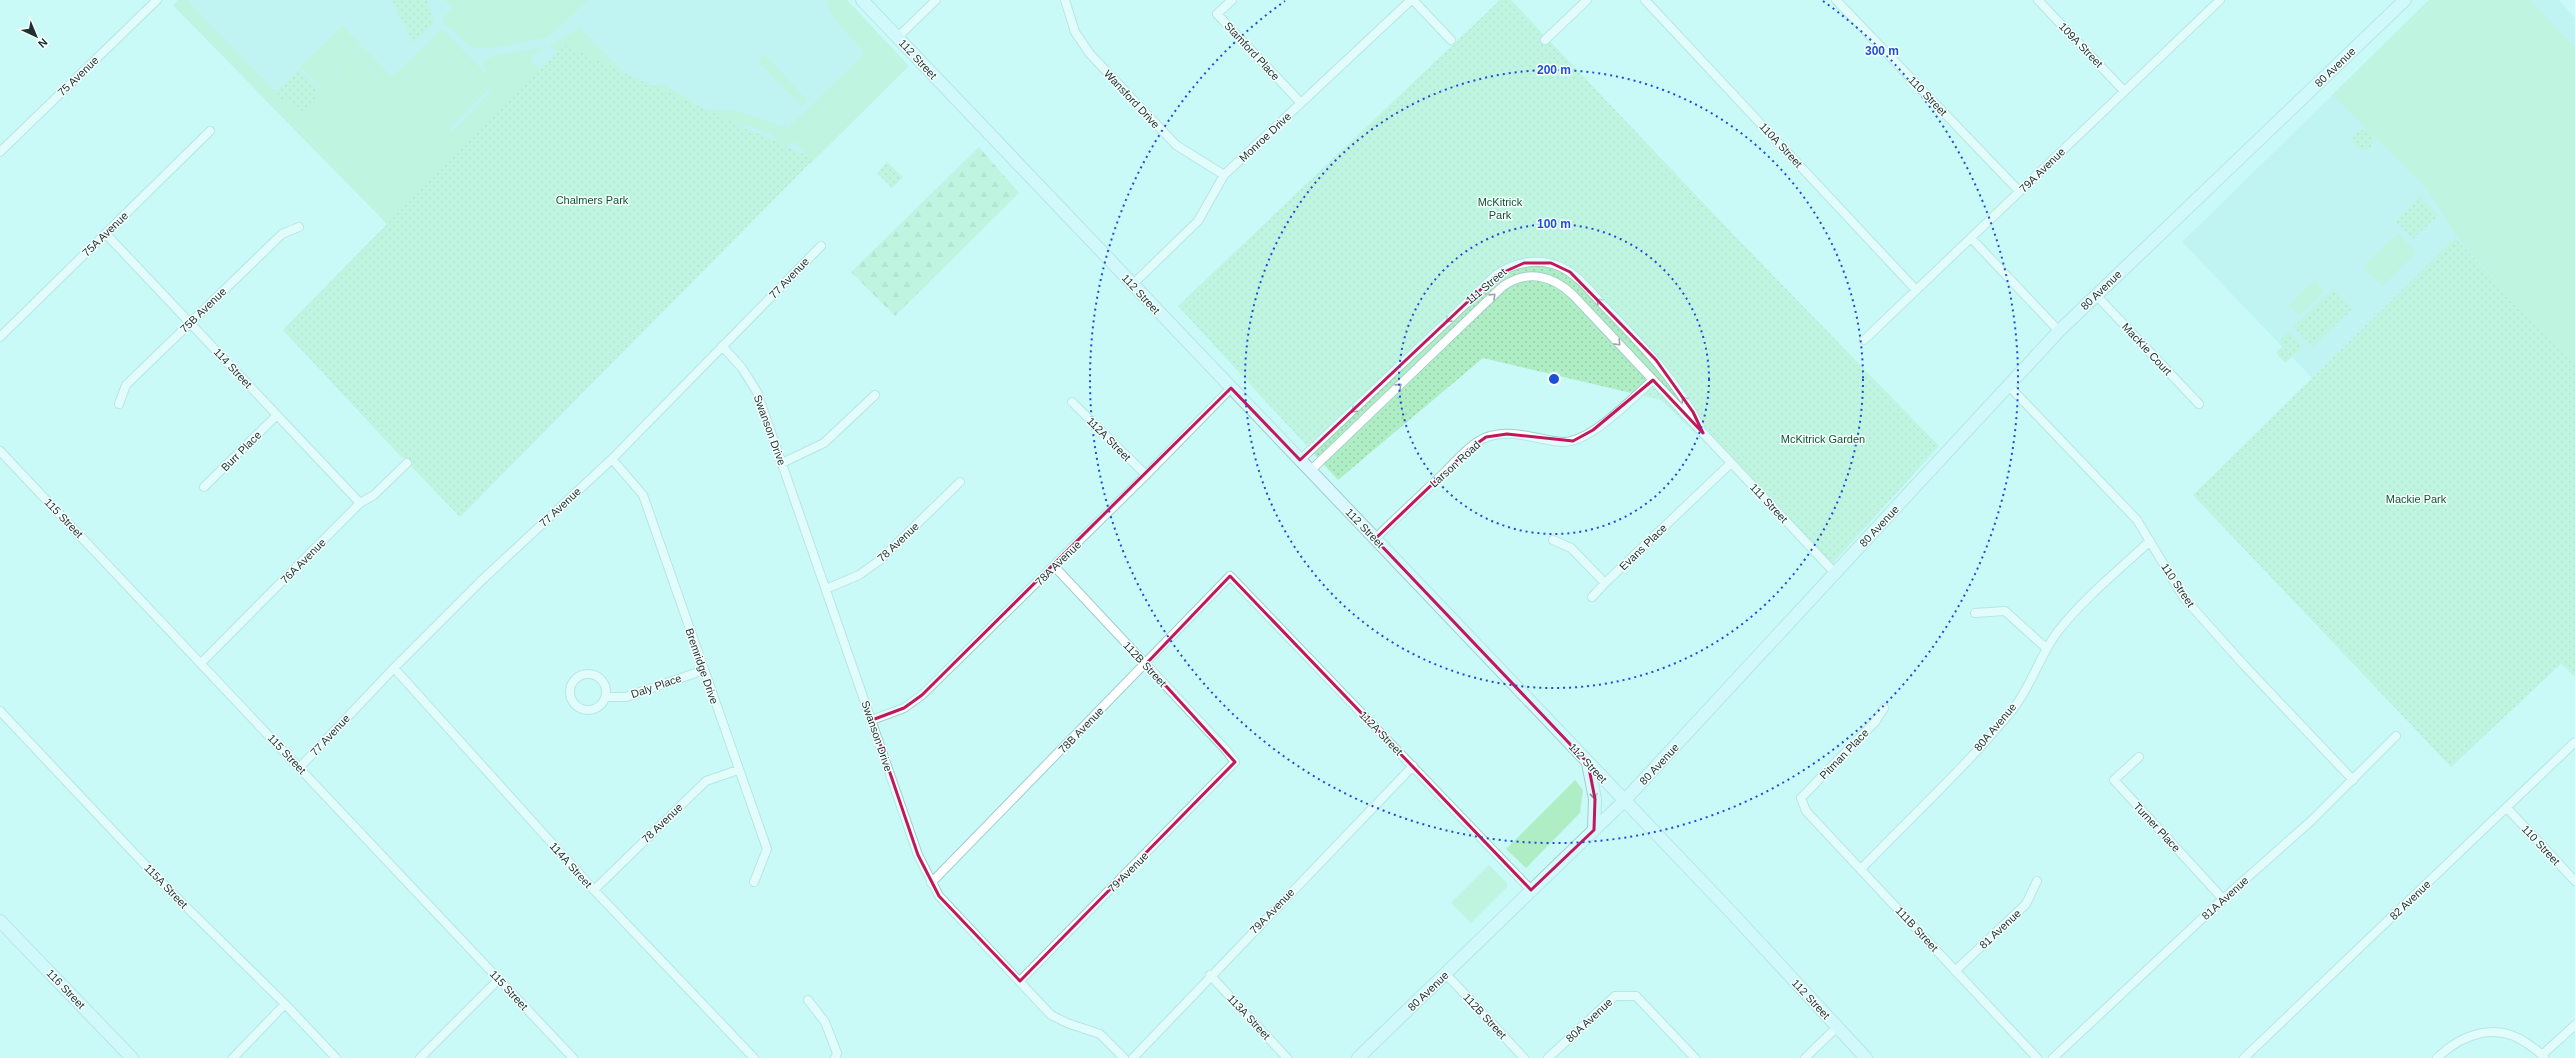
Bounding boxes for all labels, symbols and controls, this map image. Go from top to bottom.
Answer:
north arrow [16,16,56,56]
street label: Stamford Place [1222,19,1282,83]
street label: 109A Street [2057,20,2105,70]
text: N [36,36,50,50]
street label: 112 Street [897,37,939,81]
text: 300 m [1865,44,1899,58]
street label: 80 Avenue [2312,45,2358,89]
street label: 75 Avenue [55,54,101,98]
text: 200 m [1537,63,1571,77]
street label: Wansford Drive [1102,67,1162,131]
street label: 110 Street [1906,74,1950,118]
street label: Monroe Drive [1237,110,1293,164]
street label: 110A Street [1757,120,1805,170]
street label: 79A Avenue [2017,145,2067,195]
park label: Chalmers Park [556,194,629,206]
park label: McKitrick Park [1478,196,1523,221]
street label: 75A Avenue [80,209,130,259]
text: 100 m [1537,217,1571,231]
street label: 77 Avenue [767,255,811,301]
street label: 111 Street [1463,266,1509,306]
street label: 80 Avenue [2078,268,2124,312]
street label: 112 Street [1120,272,1162,316]
street label: 75B Avenue [178,285,228,335]
one-way arrow [1488,294,1496,301]
one-way arrow [1597,298,1604,306]
one-way arrow [1445,315,1453,323]
street label: MacKie Court [2120,321,2174,377]
one-way arrow [1613,338,1620,345]
street label: 114 Street [212,346,254,390]
centre of rings [1547,372,1561,386]
one-way arrow [1394,383,1402,391]
street label: Swanson Drive [752,393,788,467]
one-way arrow [1682,397,1689,404]
one-way arrow [1351,405,1359,412]
street label: 112A Street [1085,415,1133,463]
street label: Burr Place [219,429,263,473]
park label: McKitrick Garden [1781,433,1865,445]
street label: Larson Road [1428,438,1482,490]
street label: 111 Street [1748,481,1790,525]
street label: 77 Avenue [537,485,583,529]
park label: Mackie Park [2386,493,2447,505]
street label: 115 Street [42,496,86,540]
street label: 80 Avenue [1857,503,1901,549]
street label: 112 Street [1343,506,1387,550]
street label: 78 Avenue [875,520,921,564]
street label: Evans Place [1617,521,1669,573]
street label: 76A Avenue [278,536,328,586]
street label: 78A Avenue [1033,538,1083,588]
street label: 110 Street [2159,561,2197,609]
street label: Bremridge Drive [683,626,721,706]
street label: 112B Street [1121,639,1169,689]
street label: Daly Place [629,672,683,700]
street label: Swanson Drive [859,699,895,773]
street label: 80A Avenue [1972,701,2018,753]
street label: 78B Avenue [1056,705,1106,755]
street label: 112A Street [1357,708,1405,758]
street label: 77 Avenue [308,712,352,758]
street label: Pitman Place [1817,727,1871,781]
street label: 115 Street [266,732,308,776]
street label: 112 Street [1567,741,1609,785]
street label: 80 Avenue [1637,741,1681,787]
one-way arrow [1589,793,1598,800]
street label: Turner Place [2131,800,2183,854]
street label: 78 Avenue [639,801,685,845]
street label: 110 Street [2520,823,2562,867]
street label: 114A Street [548,840,594,890]
street label: 79 Avenue [1105,849,1151,895]
street label: 115A Street [142,861,190,911]
street label: 81A Avenue [2199,874,2251,922]
street label: 82 Avenue [2387,878,2433,922]
street label: 79A Avenue [1247,886,1297,936]
street label: 111B Street [1893,904,1941,954]
street label: 81 Avenue [1977,907,2023,951]
street label: 116 Street [44,967,88,1011]
street label: 115 Street [488,968,530,1012]
street label: 80 Avenue [1405,969,1451,1013]
street label: 112 Street [1790,977,1832,1021]
street label: 112B Street [1461,991,1509,1041]
street label: 113A Street [1225,992,1273,1042]
street label: 80A Avenue [1564,996,1614,1044]

